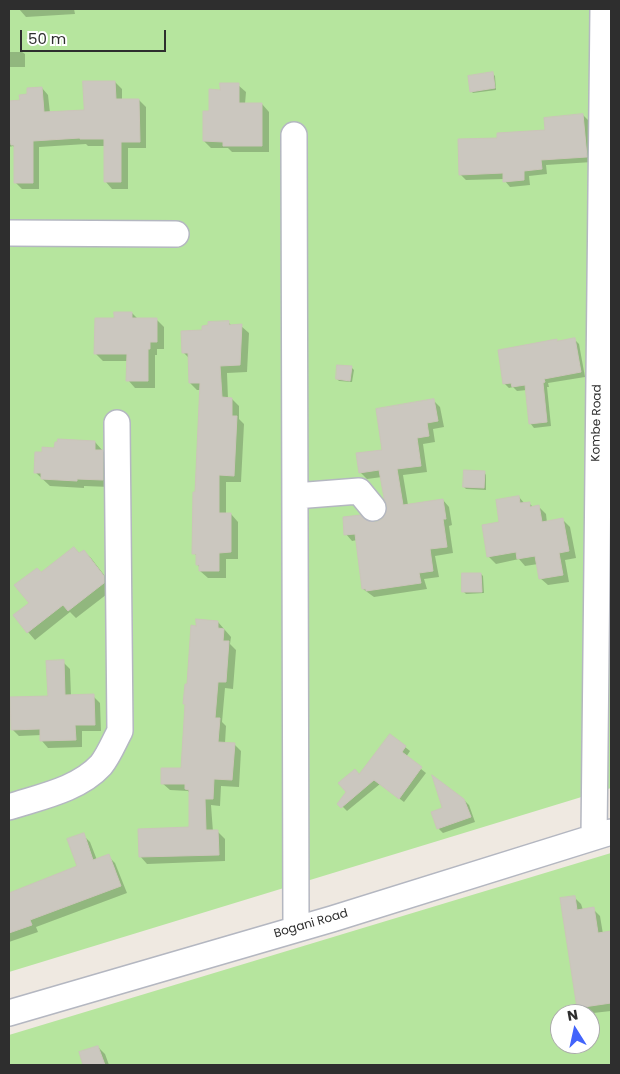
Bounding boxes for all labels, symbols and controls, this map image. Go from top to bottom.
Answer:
scale bar [22,20,169,52]
text: 50 m [28,28,66,49]
street label: Kombe Road [589,384,605,462]
street label: Bogani Road [272,907,350,941]
north arrow [550,1004,600,1054]
text: N [566,1004,579,1026]

